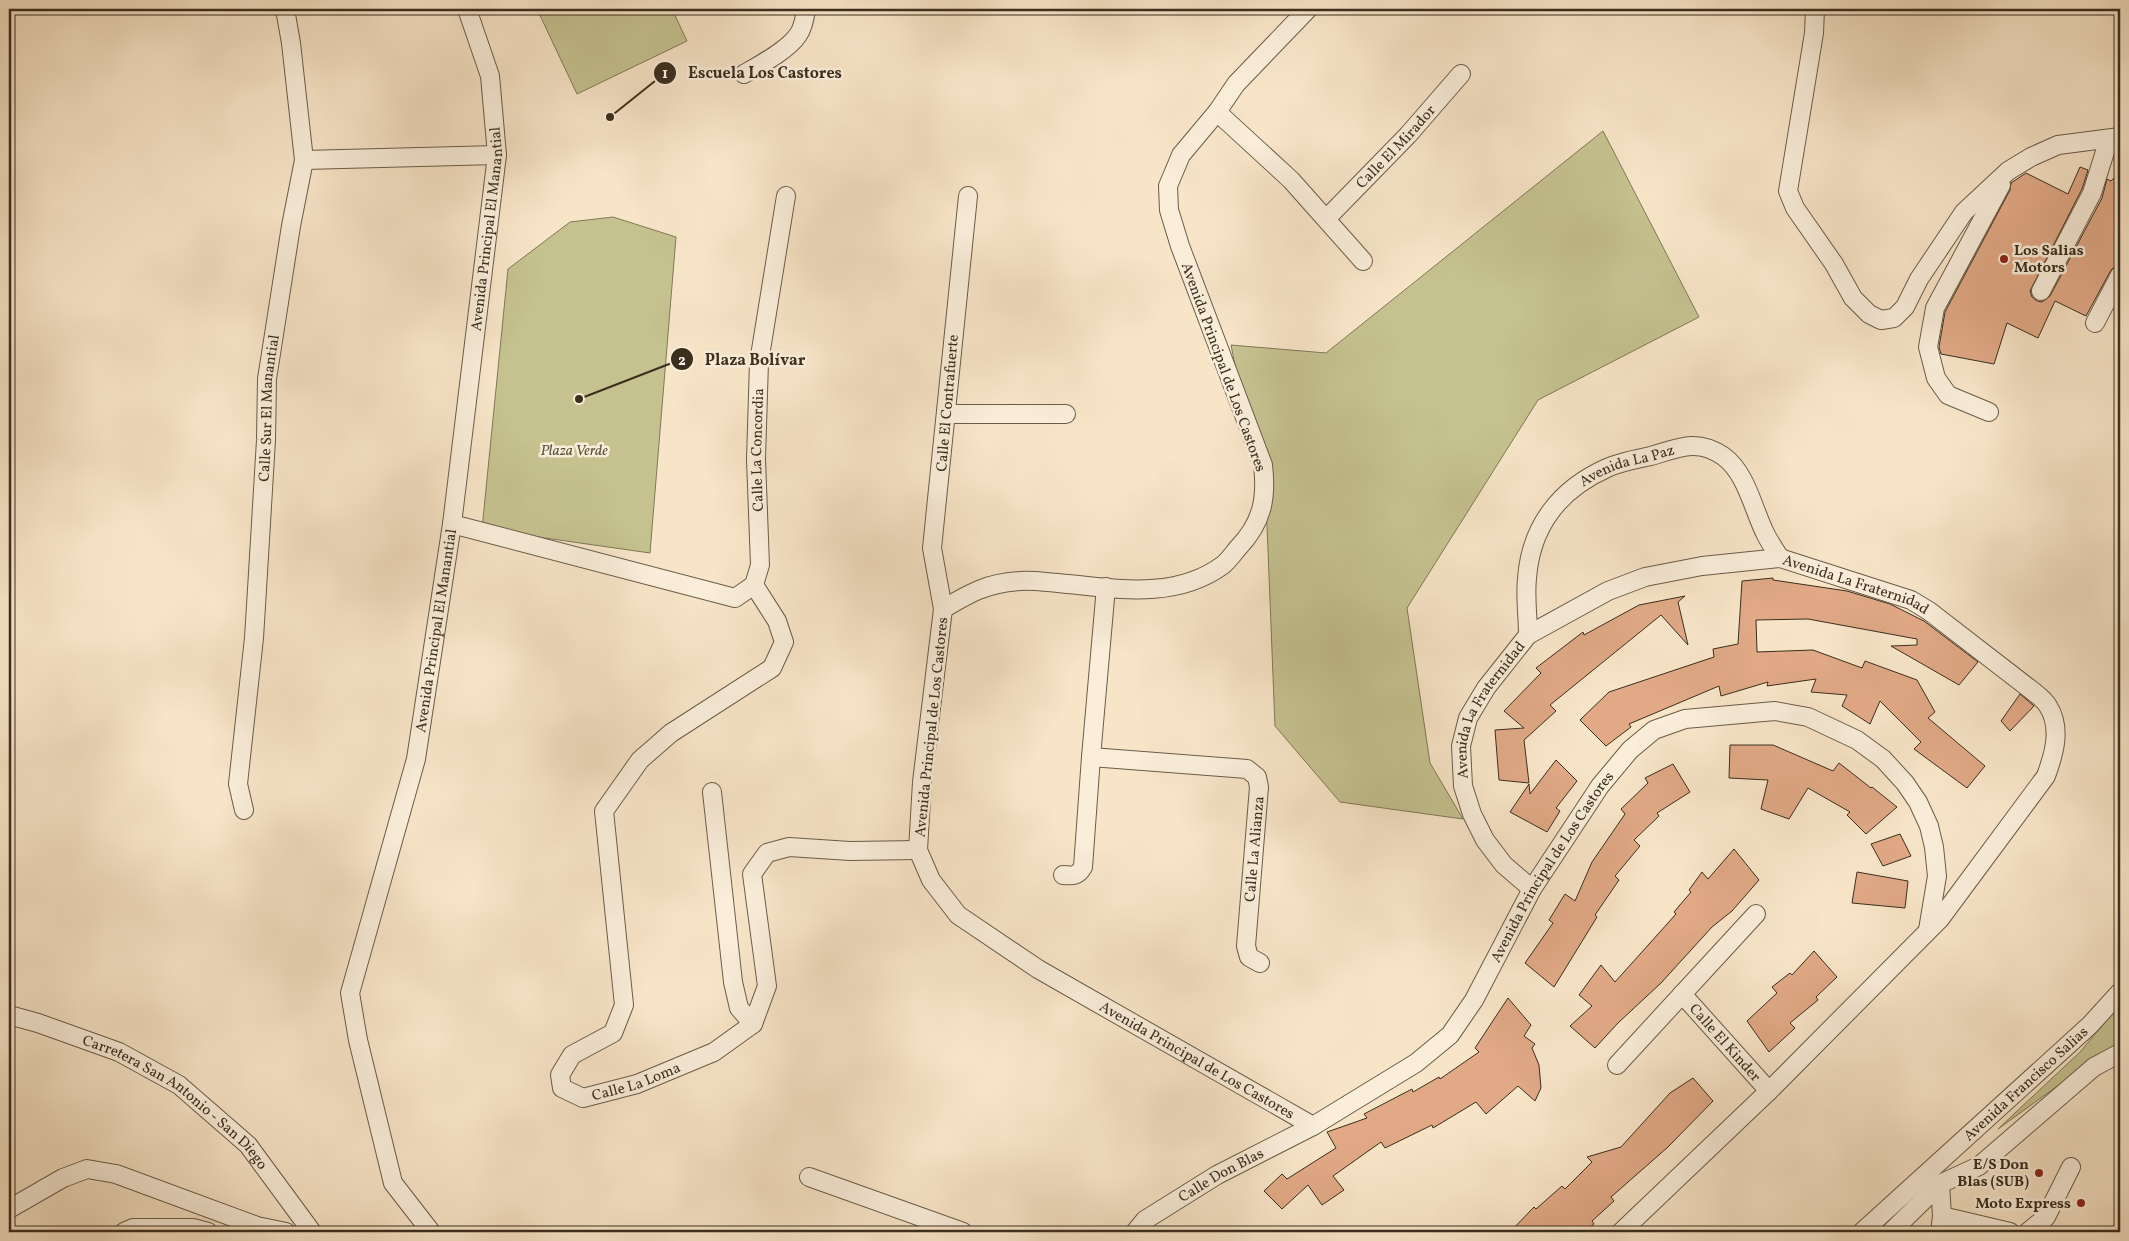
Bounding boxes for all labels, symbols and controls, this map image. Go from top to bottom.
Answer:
callout: Escuela Los Castores [653,57,852,88]
text: Escuela Los Castores [688,63,842,85]
text: 1 [662,64,668,85]
street label: Calle El Mirador [1352,101,1441,194]
street label: Avenida Principal El Manantial [467,126,509,332]
place label: Los Salias Motors [2014,241,2084,279]
marker: Los Salias Motors [1998,253,2010,265]
street label: Avenida Principal de Los Castores [1175,260,1270,475]
street label: Calle Sur El Manantial [255,333,286,482]
street label: Calle El Contrafuerte [932,334,965,473]
callout: Plaza Bolívar [670,344,815,375]
text: Plaza Bolívar [705,350,806,372]
text: 2 [678,351,686,372]
street label: Calle La Concordia [747,388,770,512]
street label: Avenida La Paz [1576,440,1677,493]
park label: Plaza Verde [540,441,608,462]
street label: Avenida Principal El Manantial [411,528,463,734]
street label: Avenida La Fraternidad [1780,550,1933,621]
street label: Avenida Principal de Los Castores [910,616,954,838]
street label: Avenida La Fraternidad [1452,638,1531,779]
street label: Avenida Principal de Los Castores [1486,768,1620,967]
street label: Calle La Alianza [1240,795,1271,903]
street label: Avenida Principal de Los Castores [1095,997,1298,1125]
street label: Calle El Kinder [1684,1000,1765,1087]
street label: Avenida Francisco Salias [1960,1022,2094,1147]
street label: Carretera San Antonio - San Diego [79,1031,272,1175]
street label: Calle La Loma [590,1058,684,1107]
street label: Calle Don Blas [1175,1144,1268,1209]
place label: E/S Don Blas (SUB) [1957,1155,2029,1193]
marker: E/S Don Blas (SUB) [2033,1167,2045,1179]
place label: Moto Express [1975,1194,2071,1215]
marker: Moto Express [2075,1197,2087,1209]

